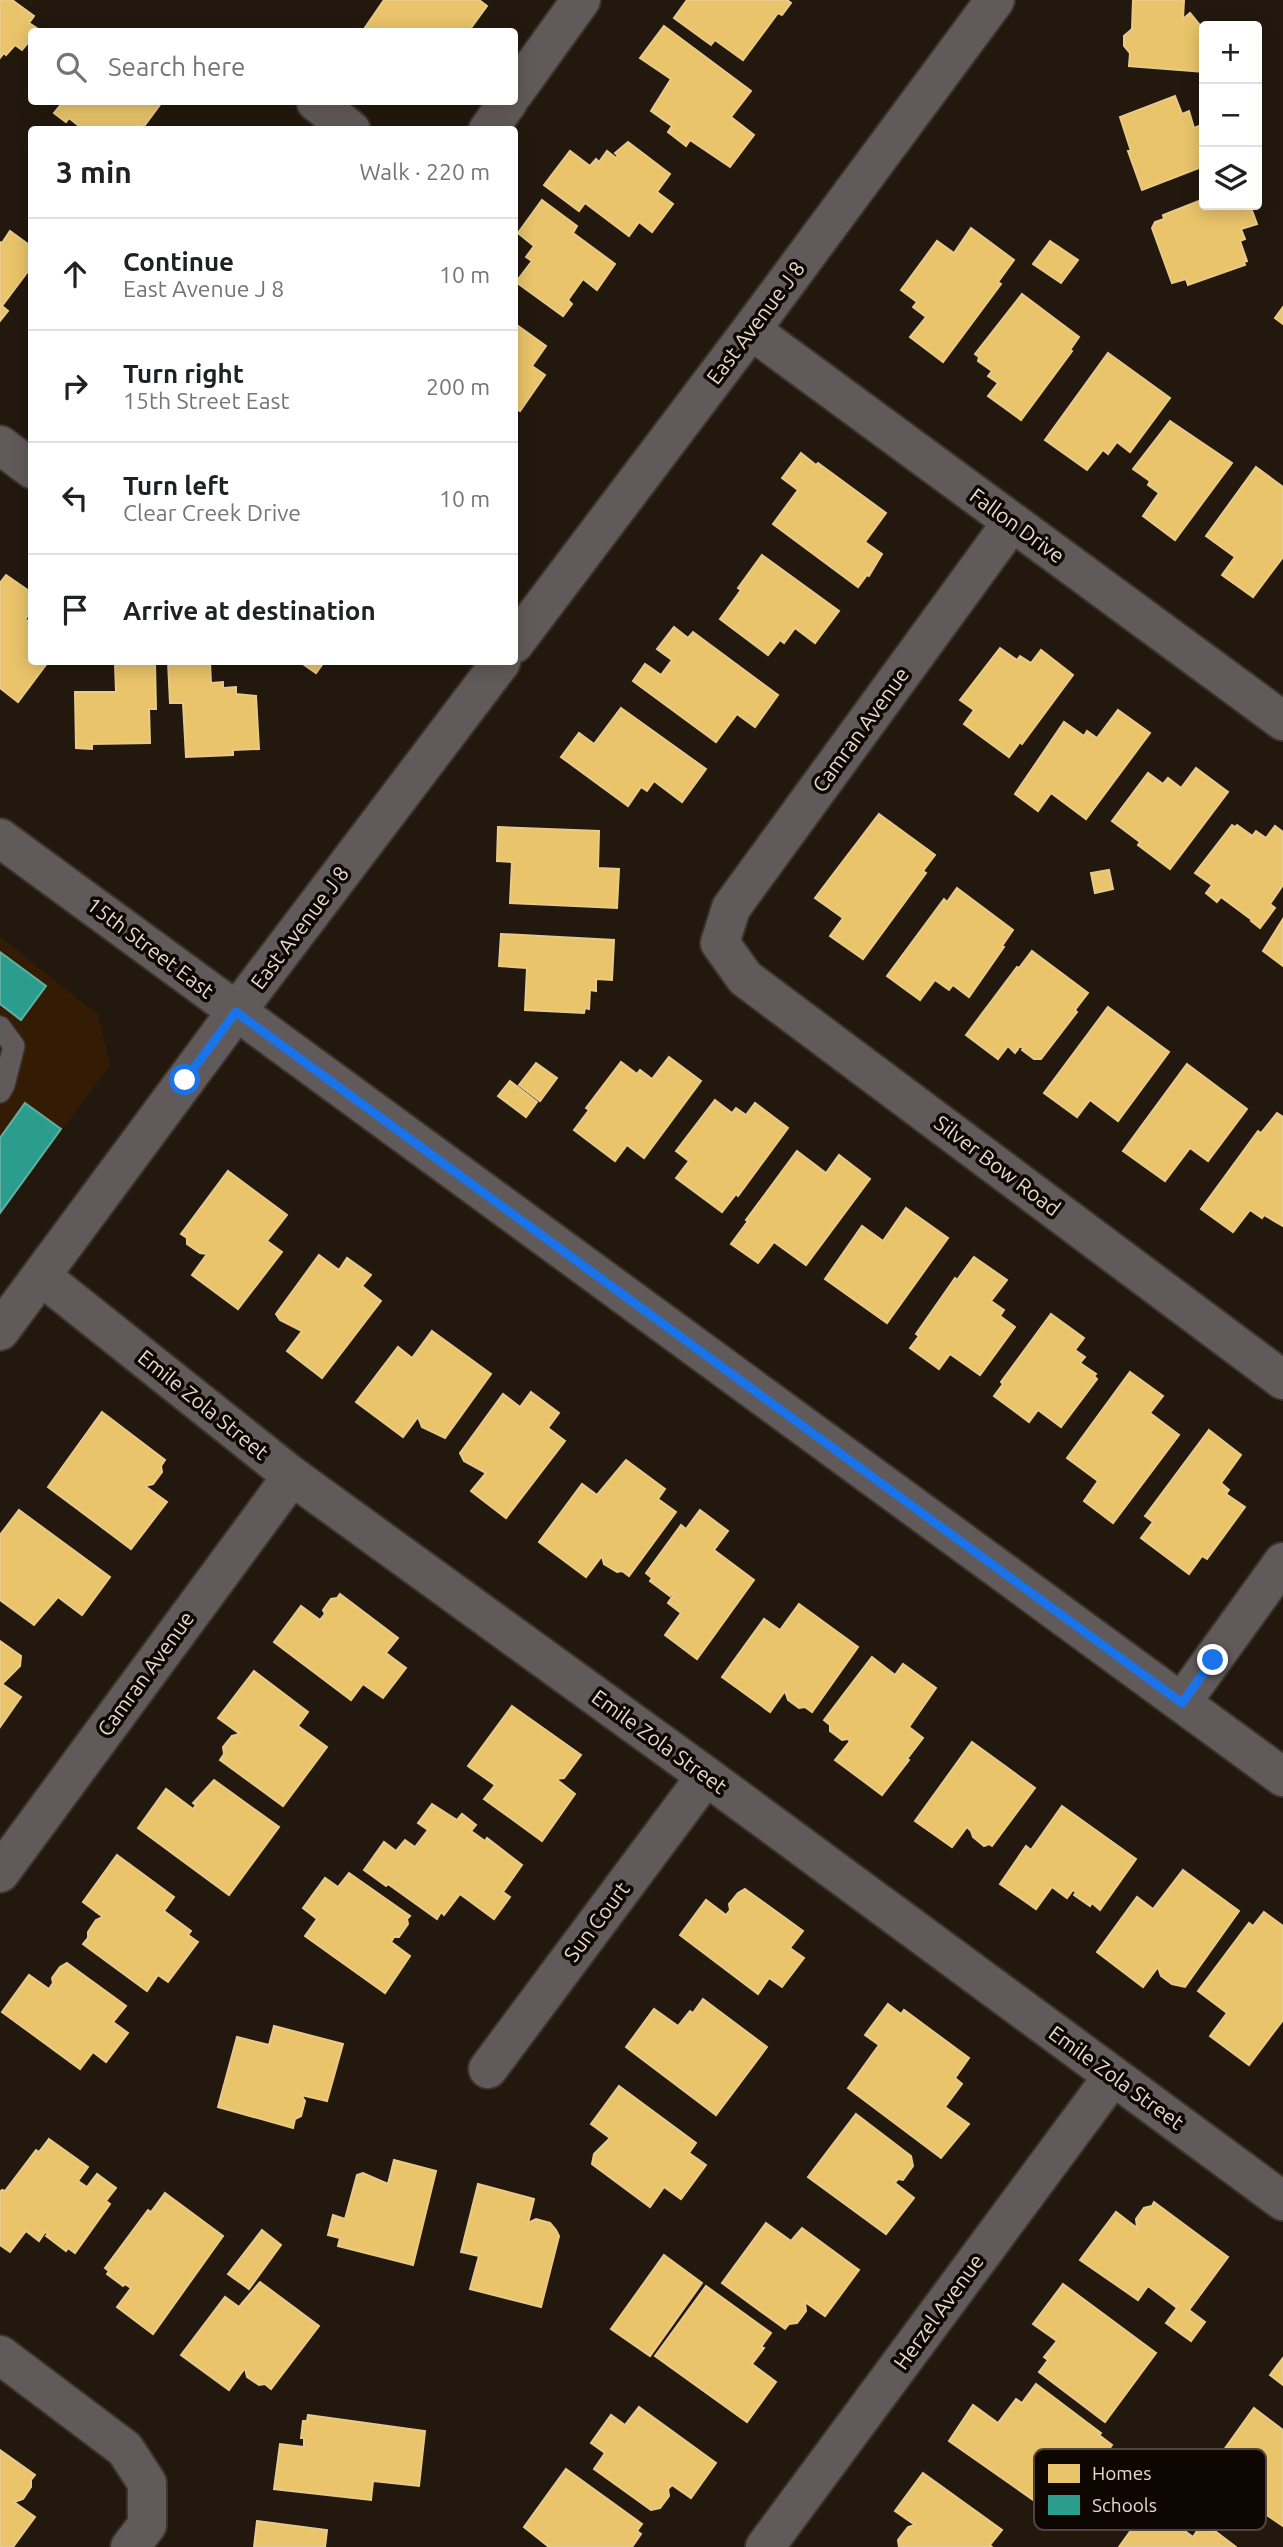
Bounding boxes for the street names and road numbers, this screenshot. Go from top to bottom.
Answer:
street label: East Avenue J 8 [701,256,809,388]
street label: Fallon Drive [966,483,1069,567]
street label: Camran Avenue [807,662,913,796]
street label: East Avenue J 8 [245,861,353,993]
street label: 15th Street East [83,892,219,1003]
street label: Silver Bow Road [930,1110,1065,1220]
street label: Emile Zola Street [134,1344,274,1464]
street label: Camran Avenue [92,1606,198,1740]
street label: Emile Zola Street [588,1684,732,1798]
street label: Sun Court [559,1877,634,1966]
street label: Emile Zola Street [1045,2020,1189,2134]
street label: Herzel Avenue [888,2249,988,2374]

